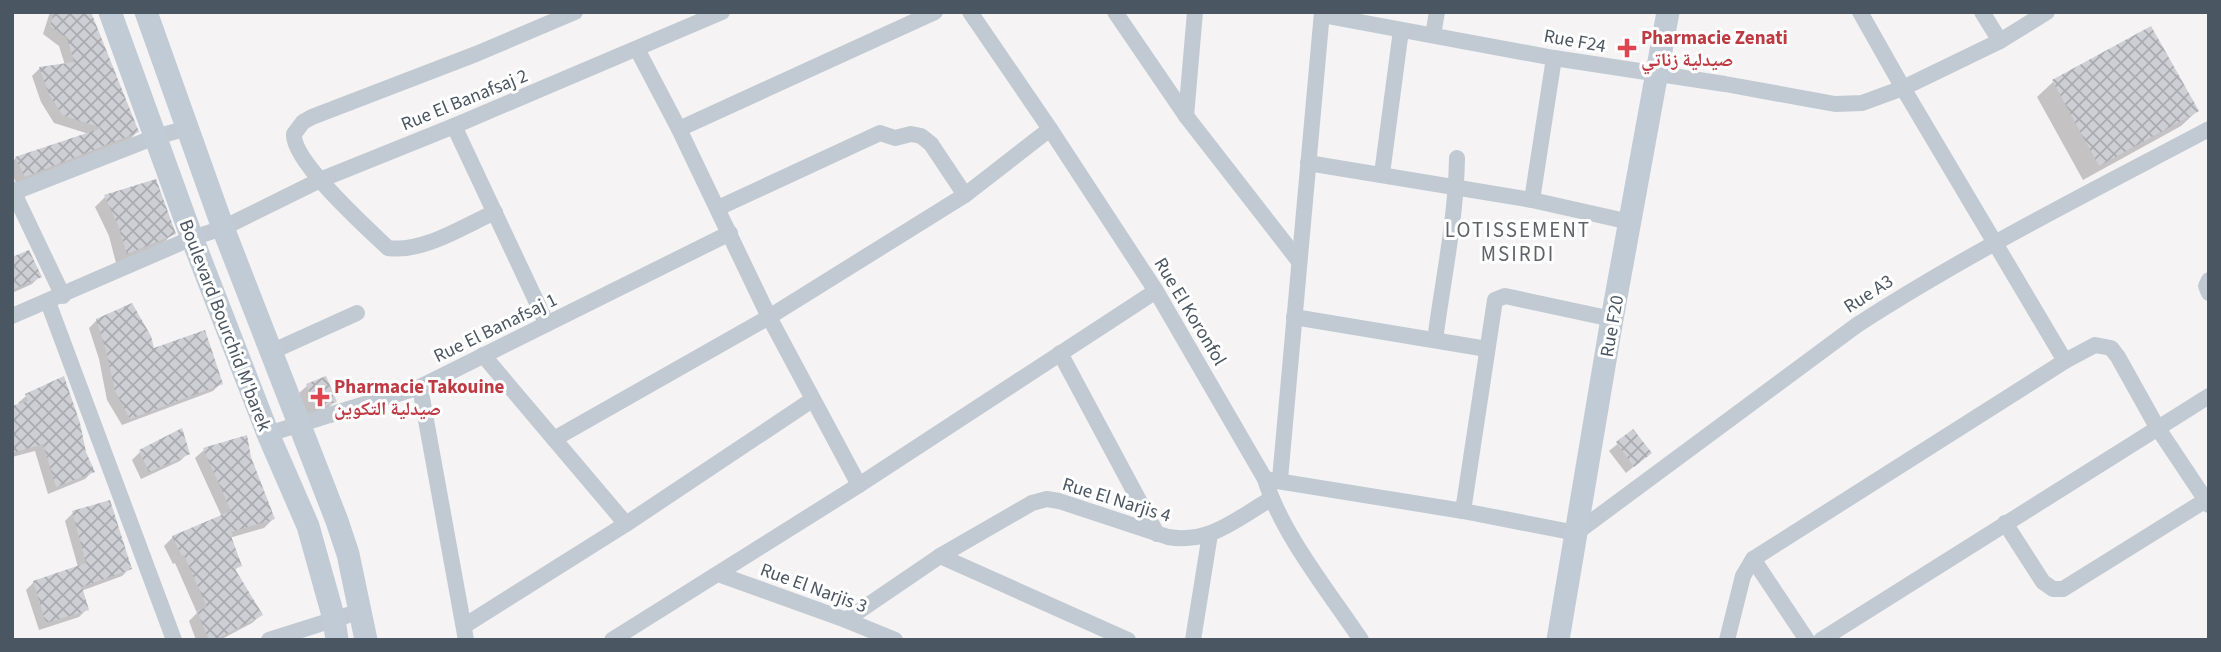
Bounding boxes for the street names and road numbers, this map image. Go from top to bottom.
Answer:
street label: Rue F24 [1542,23,1608,60]
street label: Rue El Banafsaj 2 [397,63,532,138]
street label: Boulevard Bourchid M'barek [172,216,278,436]
street label: Rue El Koronfol [1147,253,1233,371]
street label: Rue A3 [1839,268,1899,320]
street label: Rue El Banafsaj 1 [429,287,562,370]
street label: Rue F20 [1594,293,1631,359]
street label: Rue El Narjis 4 [1059,471,1174,530]
street label: Rue El Narjis 3 [756,557,871,620]

